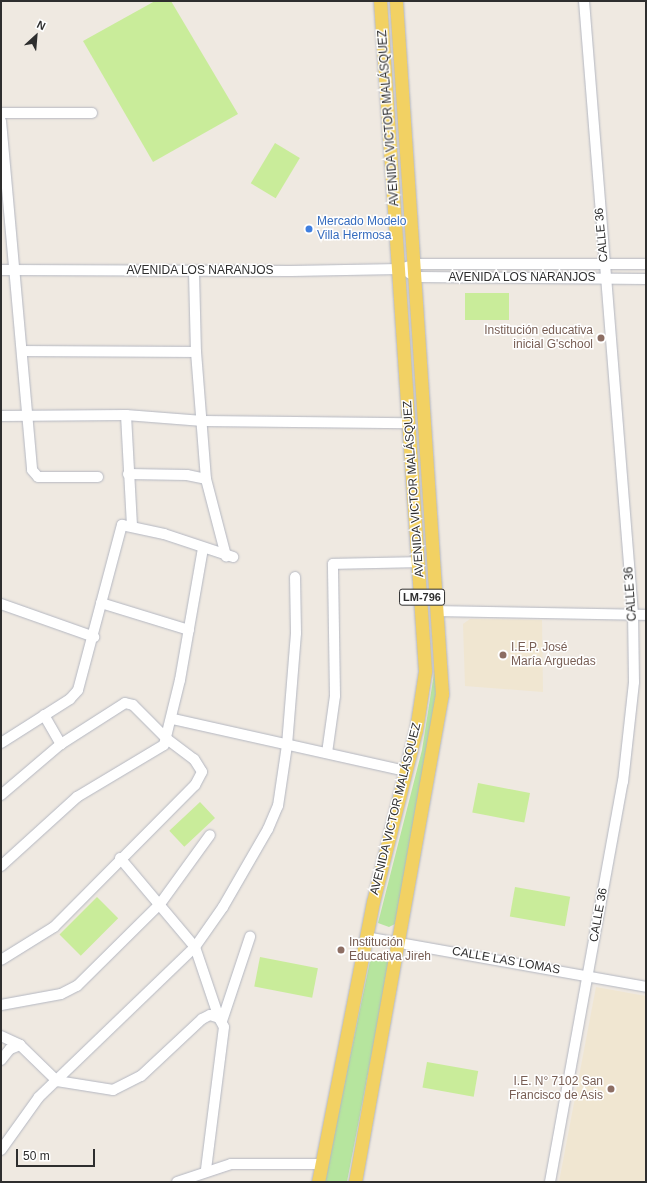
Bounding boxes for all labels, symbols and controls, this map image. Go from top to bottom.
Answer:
north arrow [16,16,56,56]
text: N [35,18,47,32]
street label: AVENIDA VICTOR MALÁSQUEZ [376,29,402,207]
street label: CALLE 36 [592,207,612,263]
place label: Mercado Modelo Villa Hermosa [317,215,406,243]
marker: Mercado Modelo Villa Hermosa [304,224,314,234]
street label: AVENIDA LOS NARANJOS [126,264,274,278]
street label: AVENIDA LOS NARANJOS [448,271,596,285]
place label: Institución educativa inicial G'school [484,324,593,352]
marker: Institución educativa inicial G'school [596,333,606,343]
street label: AVENIDA VICTOR MALÁSQUEZ [401,400,427,578]
street label: CALLE 36 [622,566,640,622]
road number: LM-796 [399,588,445,606]
place label: I.E.P. José María Arguedas [511,641,596,669]
marker: I.E.P. José María Arguedas [498,650,508,660]
street label: AVENIDA VICTOR MALÁSQUEZ [368,721,424,897]
street label: CALLE 36 [587,887,611,943]
place label: Institución Educativa Jireh [349,936,431,964]
street label: CALLE LAS LOMAS [451,944,561,978]
marker: Institución Educativa Jireh [336,945,346,955]
place label: I.E. N° 7102 San Francisco de Asis [508,1075,603,1103]
marker: I.E. N° 7102 San Francisco de Asis [606,1084,616,1094]
scale bar [18,1141,97,1167]
text: 50 m [23,1149,50,1163]

